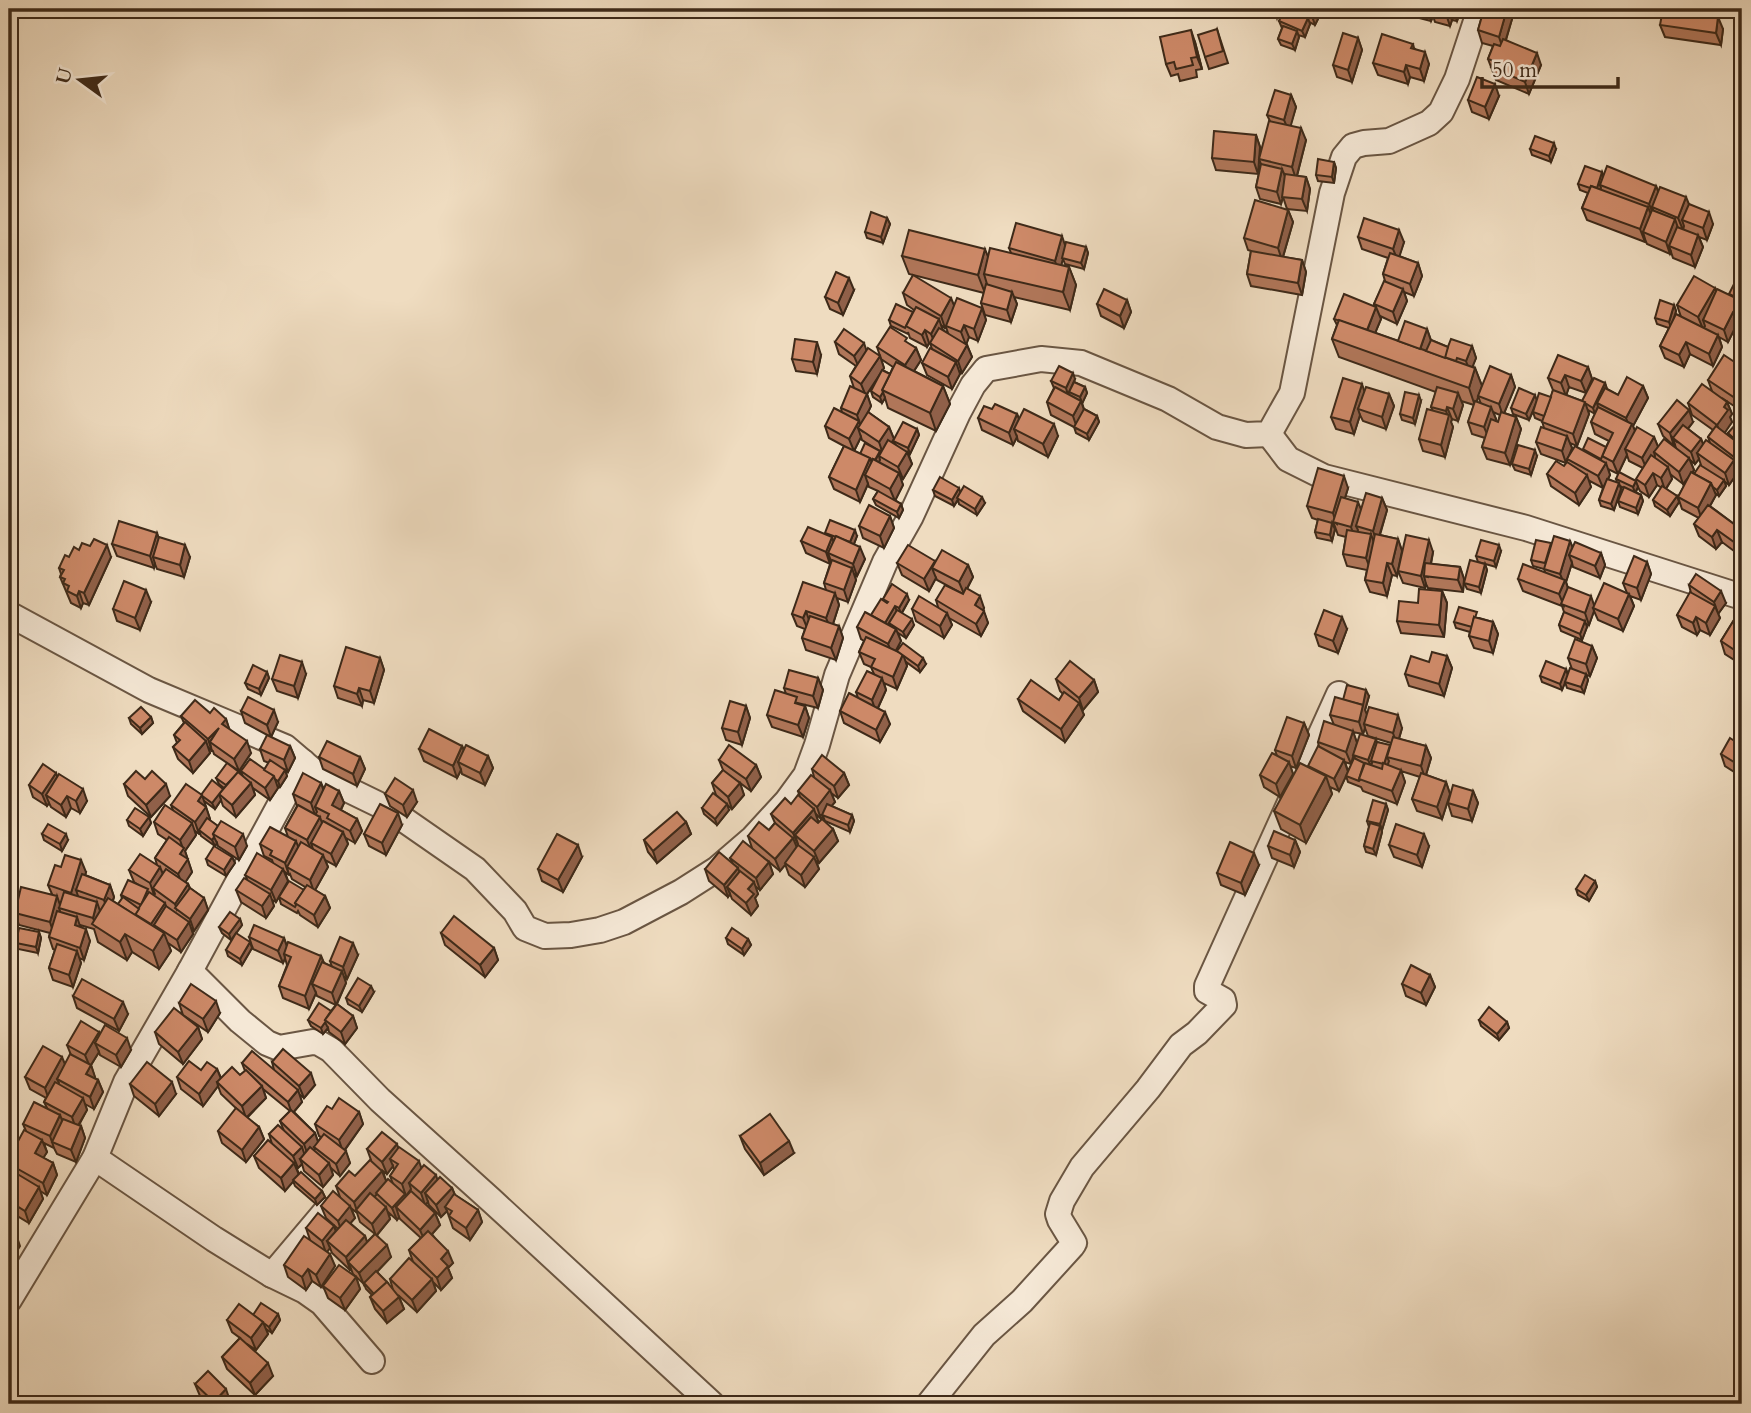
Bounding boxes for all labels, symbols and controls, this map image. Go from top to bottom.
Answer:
north arrow [46,46,116,116]
scale bar [1482,46,1618,90]
text: 50 m [1492,56,1537,85]
text: U [50,65,79,87]

